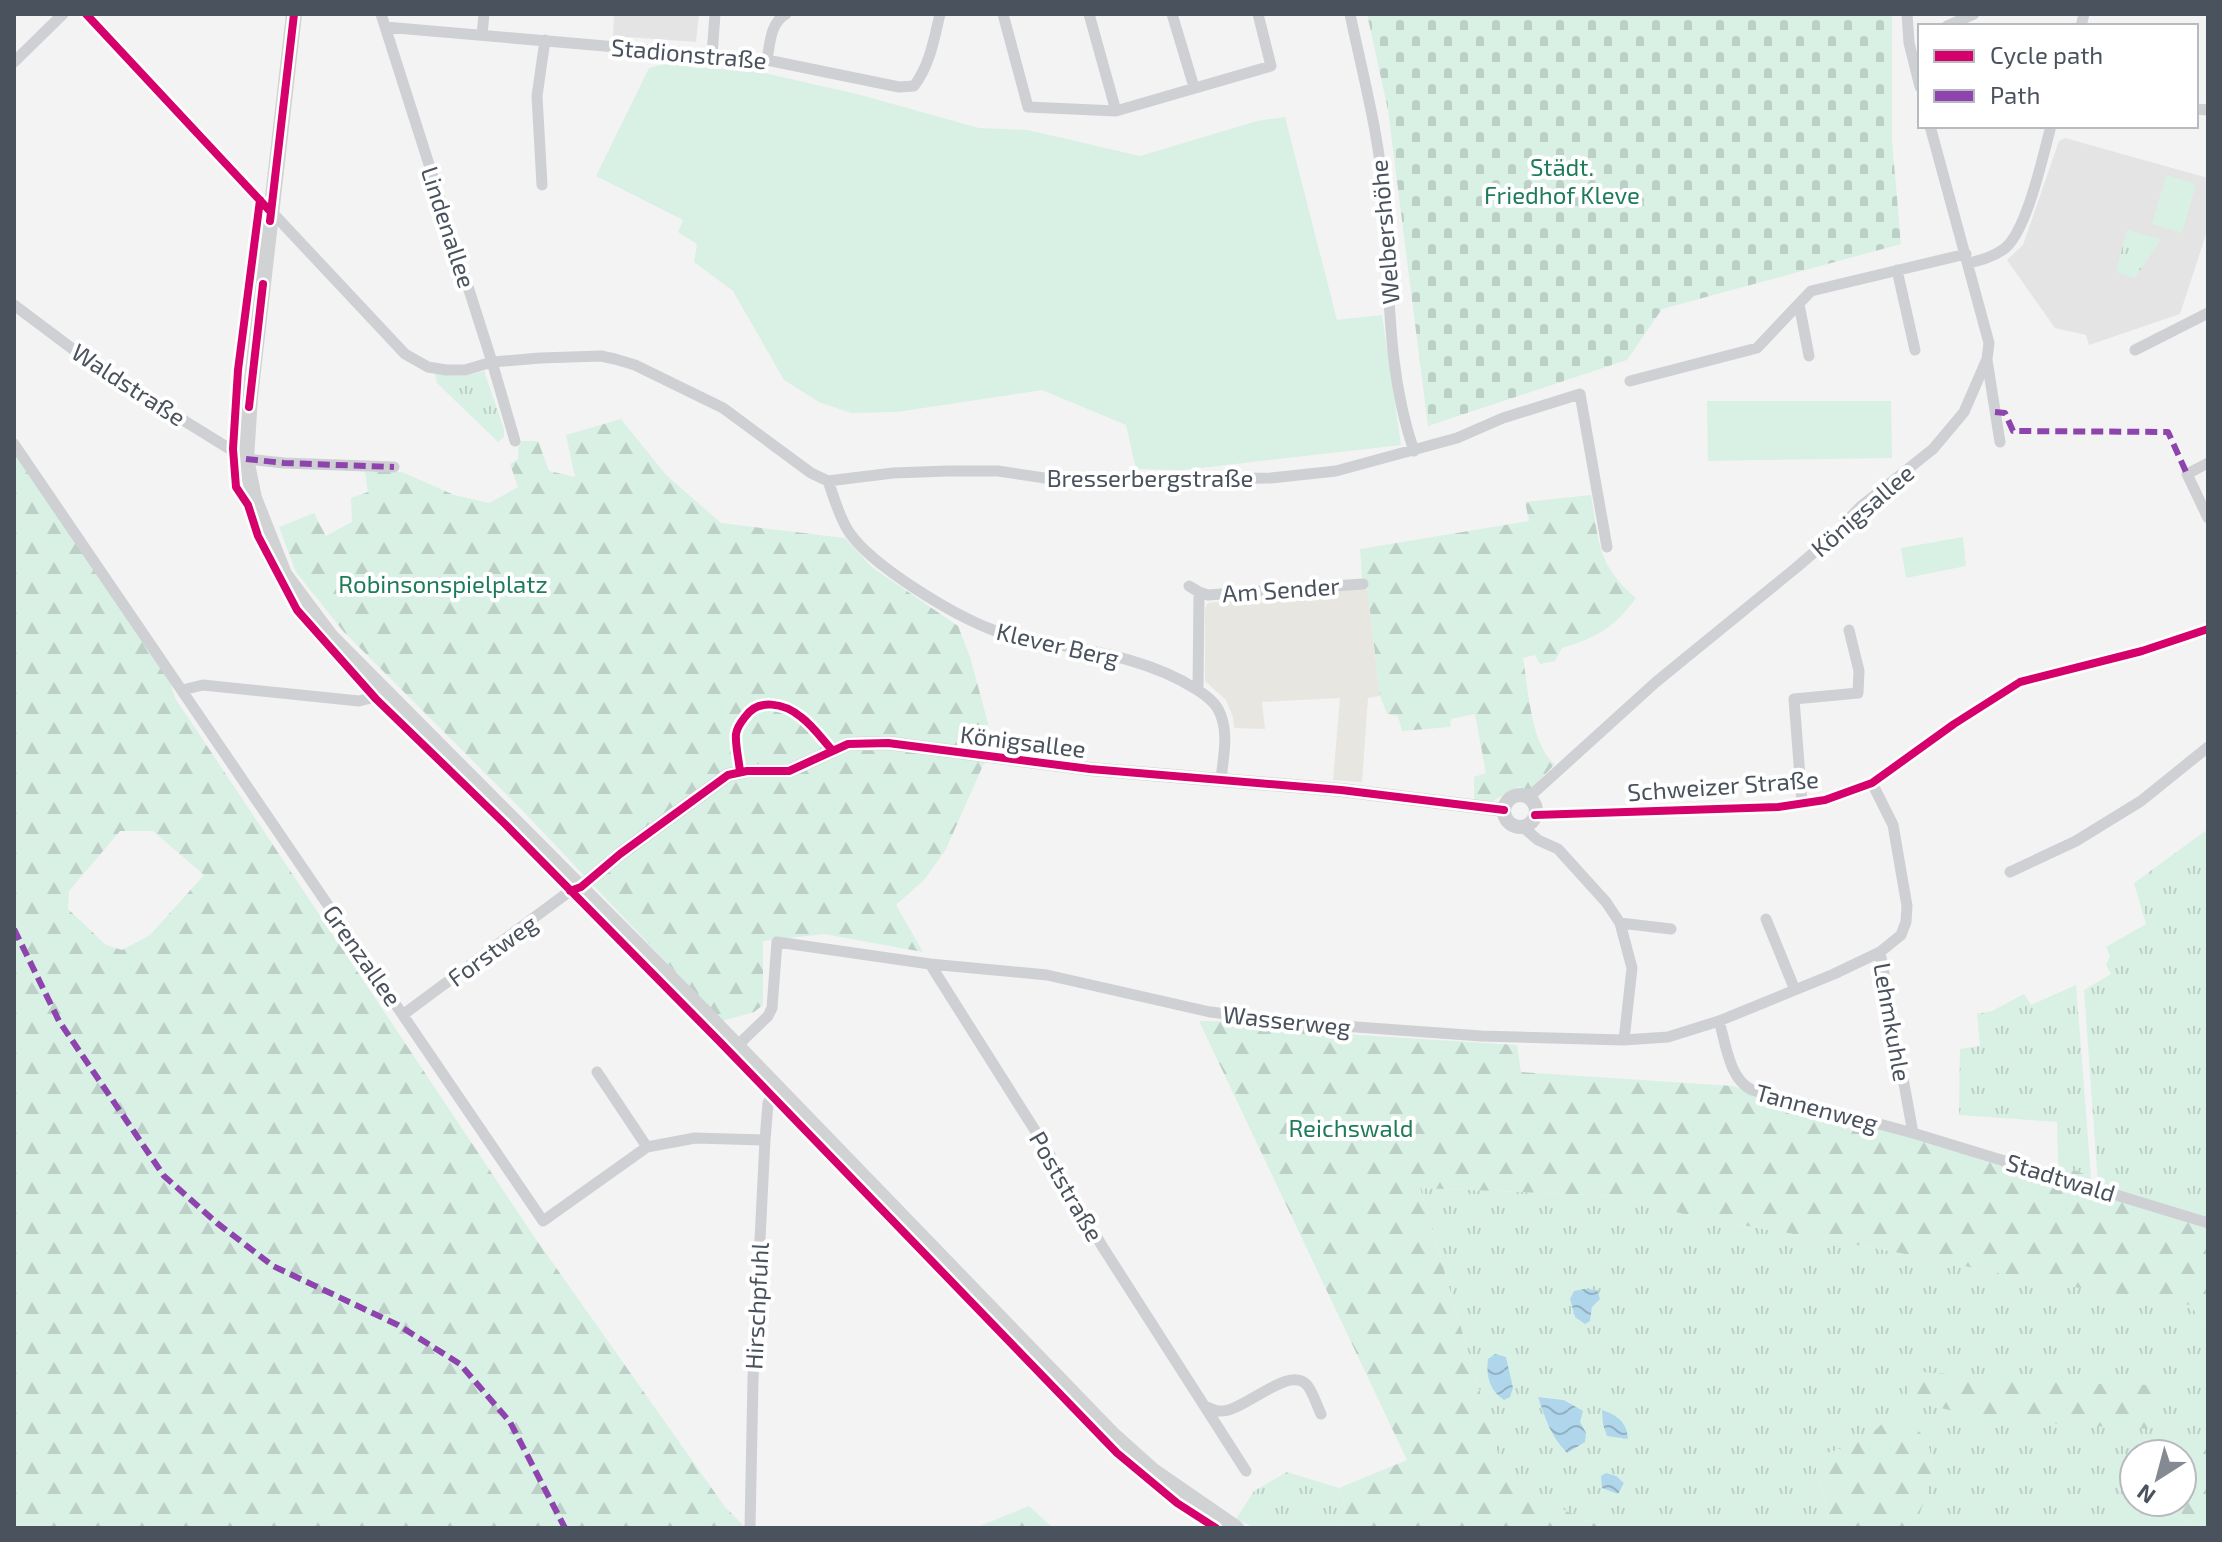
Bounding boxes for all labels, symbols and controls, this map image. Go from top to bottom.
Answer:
legend [1918,24,2198,128]
street label: Stadionstraße [610,32,768,74]
text: Cycle path [1990,40,2103,69]
text: Path [1990,80,2040,109]
park label: Städt. Friedhof Kleve [1484,152,1640,209]
street label: Welbershöhe [1363,158,1405,306]
street label: Lindenallee [416,163,482,291]
street label: Waldstraße [67,337,191,431]
street label: Königsallee [1805,458,1919,562]
street label: Bresserbergstraße [1047,463,1253,492]
park label: Robinsonspielplatz [338,569,548,598]
street label: Am Sender [1221,570,1341,608]
street label: Klever Berg [994,616,1122,672]
street label: Königsallee [959,719,1087,763]
street label: Schweizer Straße [1626,764,1820,806]
street label: Grenzallee [318,899,408,1011]
street label: Forstweg [442,908,542,992]
street label: Lehmkuhle [1868,960,1918,1084]
street label: Wasserweg [1222,999,1352,1041]
street label: Tannenweg [1753,1077,1881,1137]
park label: Reichswald [1288,1113,1414,1142]
street label: Poststraße [1024,1126,1110,1246]
street label: Stadtwald [2003,1147,2119,1207]
street label: Hirschpfuhl [738,1242,774,1370]
north arrow [2118,1438,2198,1518]
text: N [2132,1480,2160,1510]

